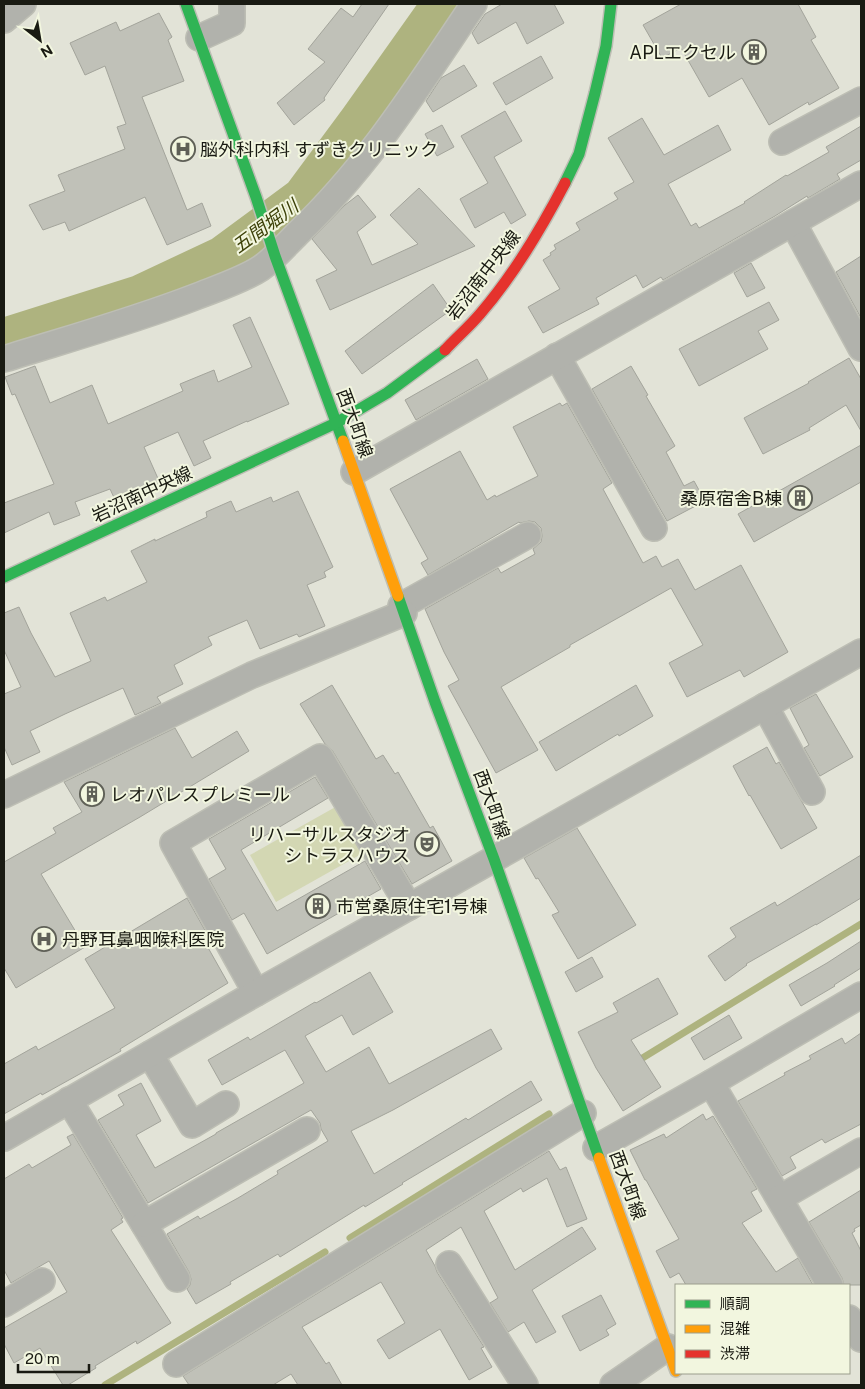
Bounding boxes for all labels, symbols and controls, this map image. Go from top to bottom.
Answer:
north arrow [15,15,65,65]
building icon: APLエクセル [741,39,767,65]
text: N [38,41,56,61]
place label: APLエクセル [629,42,736,63]
hospital icon: 脳外科内科 すずきクリニック [170,136,196,162]
place label: 脳外科内科 すずきクリニック [200,139,438,160]
water label: 五間堀川 [228,194,304,257]
street label: 岩沼南中央線 [441,226,525,324]
street label: 西大町線 [333,386,377,460]
street label: 岩沼南中央線 [89,462,195,526]
building icon: 桑原宿舎B棟 [787,485,813,511]
place label: 桑原宿舎B棟 [680,488,782,509]
street label: 西大町線 [470,767,514,841]
building icon: レオパレスプレミール [79,781,105,807]
place label: レオパレスプレミール [110,784,290,805]
place label: リハーサルスタジオ シトラスハウス [248,824,410,866]
theatre icon: リハーサルスタジオ シトラスハウス [414,831,440,857]
building icon: 市営桑原住宅1号棟 [305,893,331,919]
place label: 市営桑原住宅1号棟 [336,896,487,917]
hospital icon: 丹野耳鼻咽喉科医院 [31,926,57,952]
place label: 丹野耳鼻咽喉科医院 [62,929,224,950]
street label: 西大町線 [606,1148,650,1222]
legend [675,1284,850,1374]
text: 順調 [720,1295,750,1312]
text: 混雑 [720,1320,750,1337]
scale bar [18,1342,89,1374]
text: 渋滞 [720,1345,750,1362]
text: 20 m [25,1350,60,1367]

